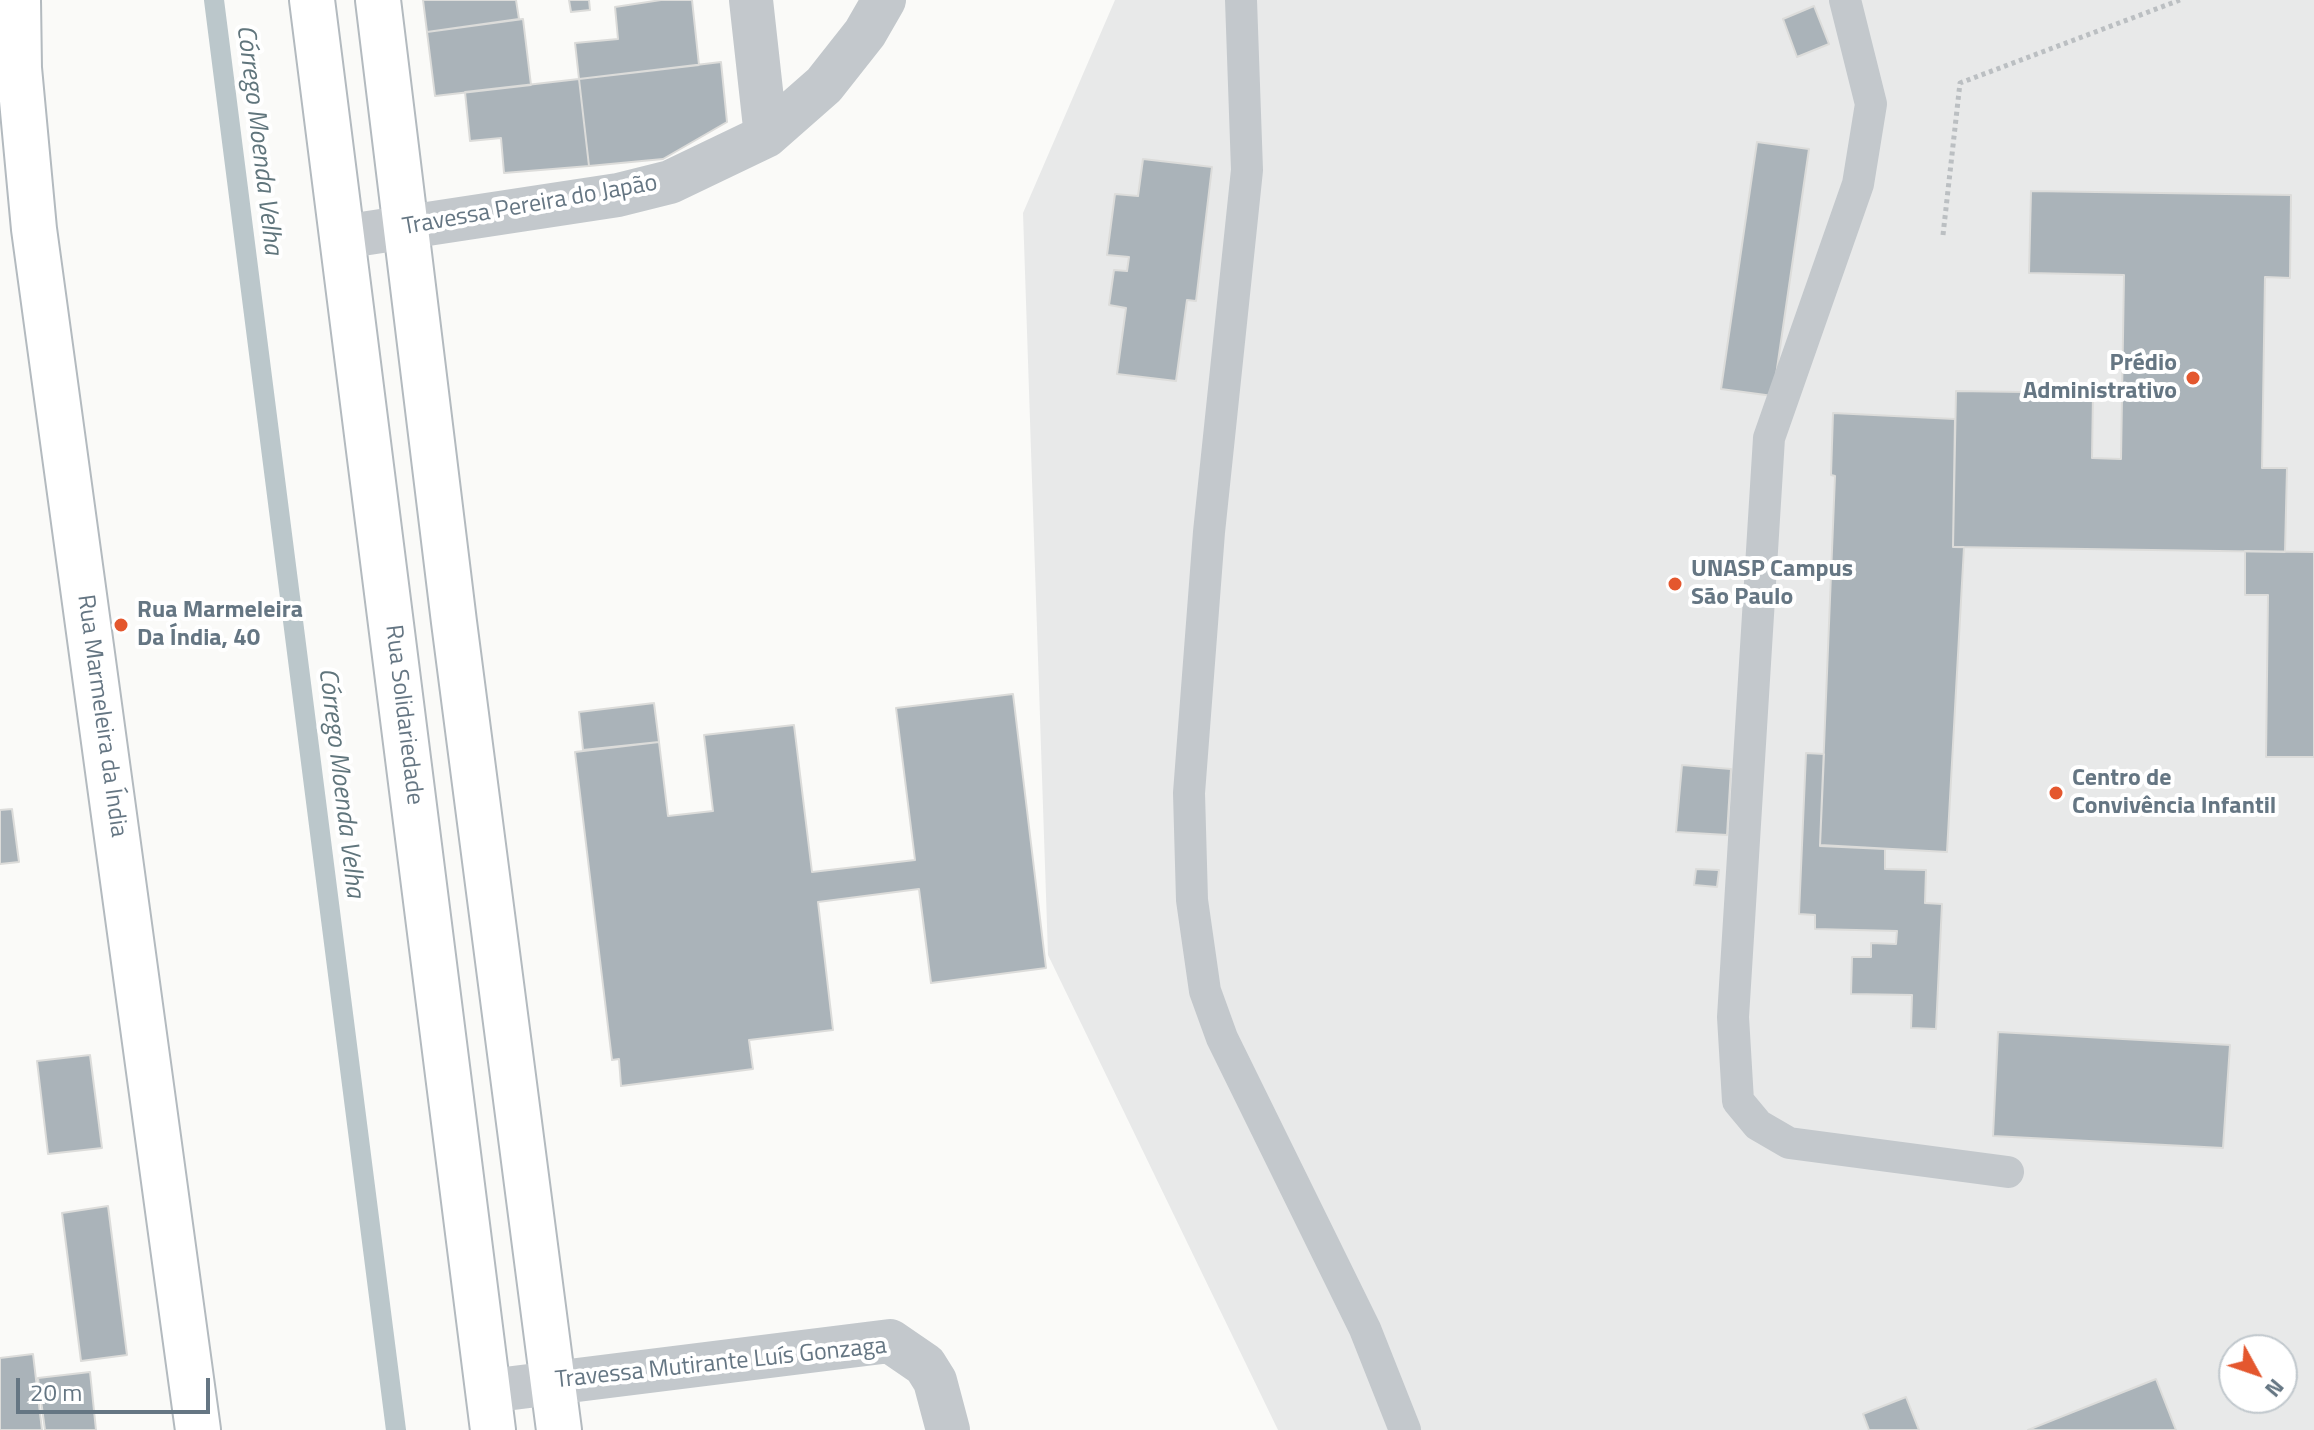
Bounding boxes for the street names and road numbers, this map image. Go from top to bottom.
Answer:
street label: Travessa Pereira do Japão [400,169,660,243]
street label: Rua Marmeleira da Índia [70,593,132,839]
street label: Rua Solidariedade [378,623,428,807]
street label: Travessa Mutirante Luís Gonzaga [554,1332,888,1396]

